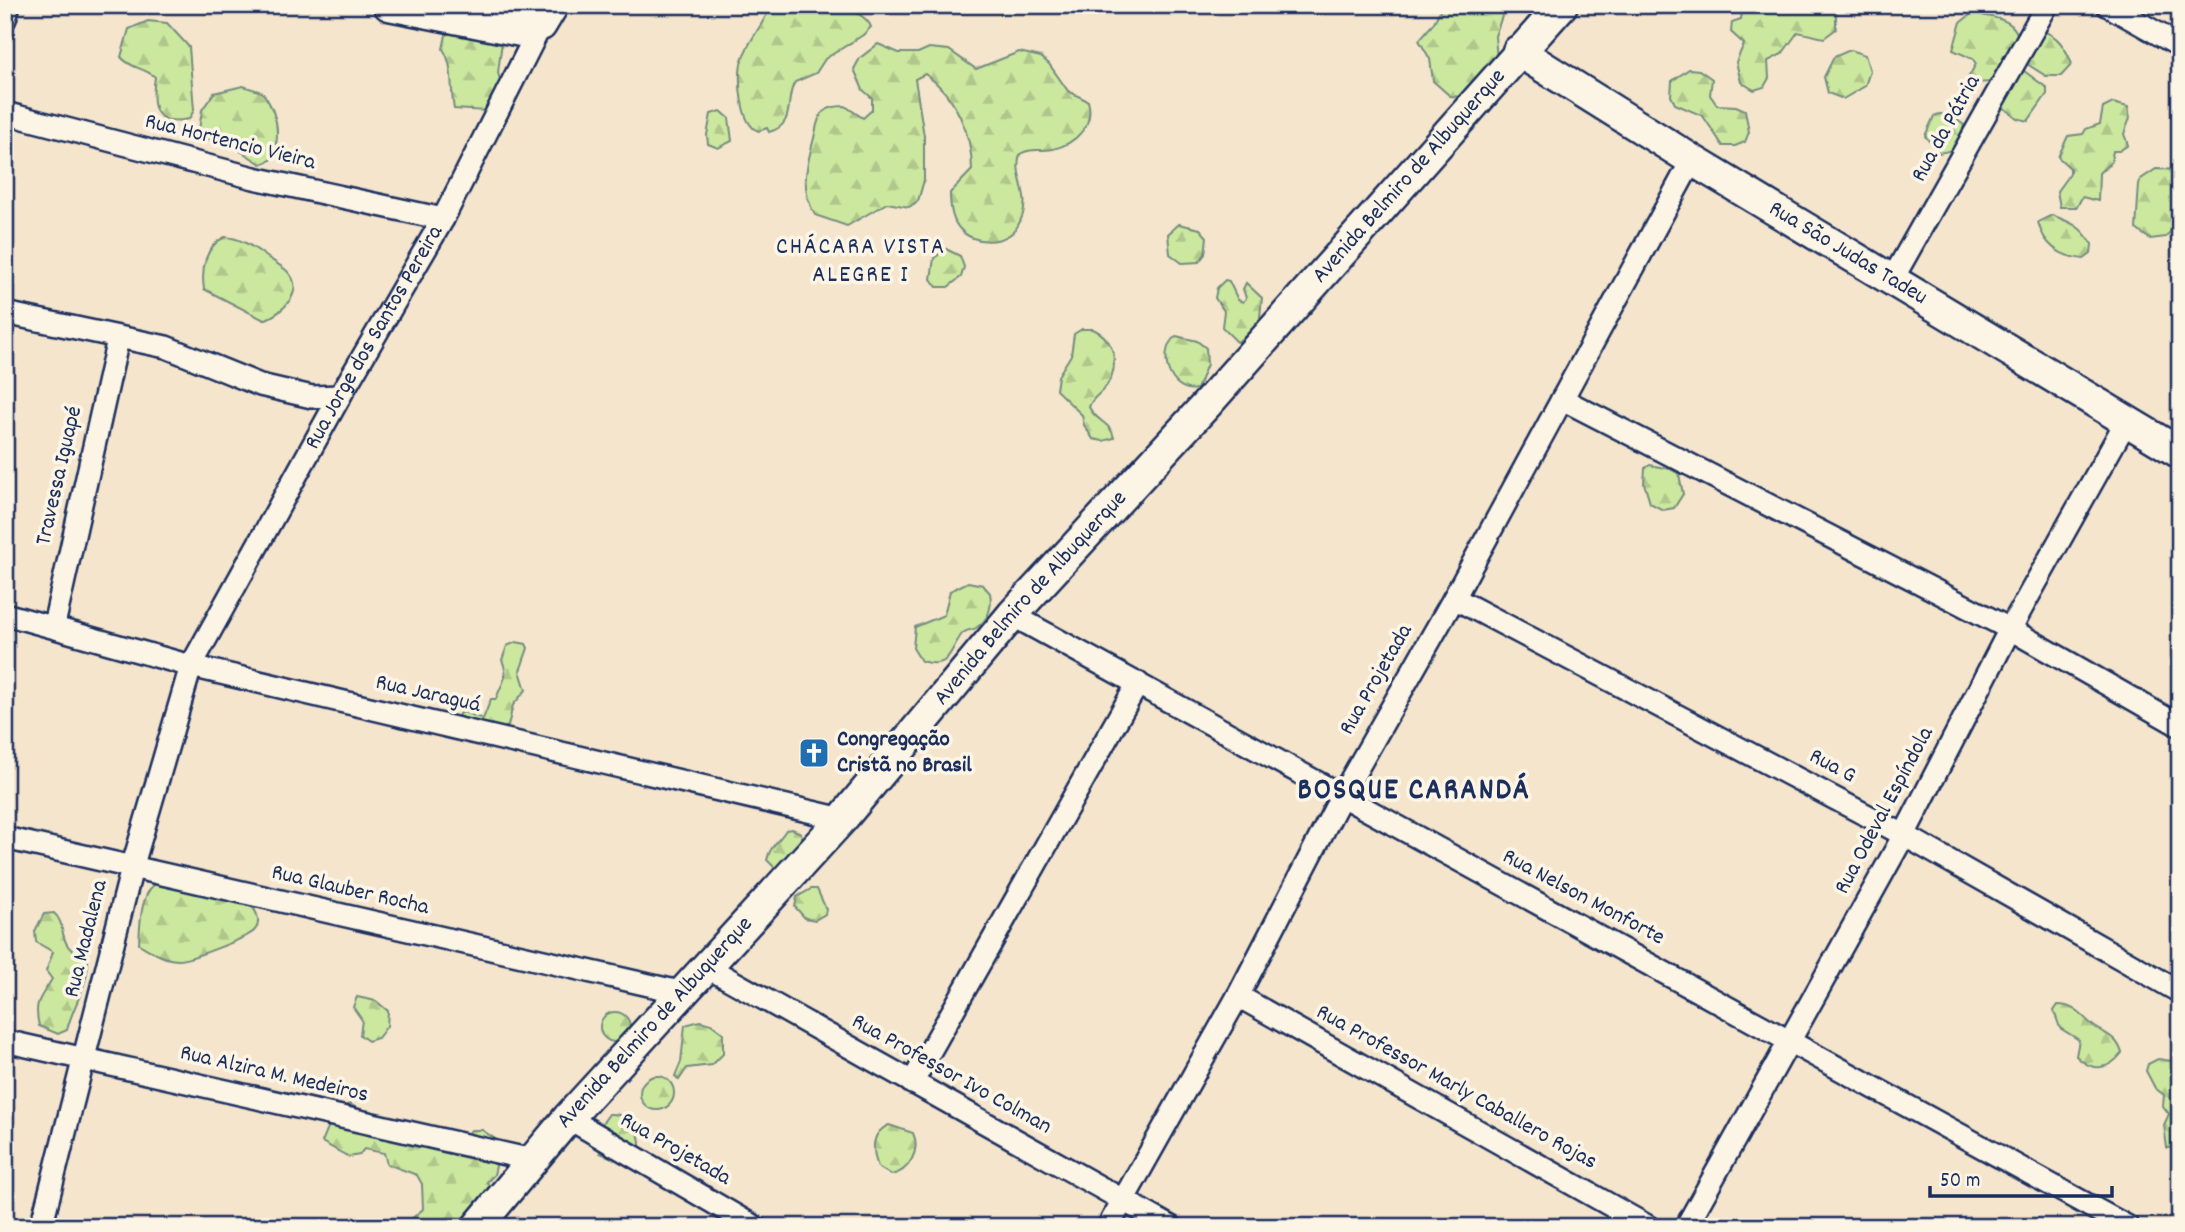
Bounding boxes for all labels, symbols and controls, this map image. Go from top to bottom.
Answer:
street label: Avenida Belmiro de Albuquerque [1305,62,1514,291]
street label: Rua da Pátria [1904,68,1991,189]
street label: Rua Hortencio Vieira [141,106,320,180]
street label: Rua São Judas Tadeu [1762,193,1933,314]
street label: Rua Jorge dos Santos Pereira [297,218,453,456]
district label: CHÁCARA VISTA ALEGRE I [776,231,946,293]
street label: Travessa Iguapé [28,403,92,549]
street label: Avenida Belmiro de Albuquerque [926,483,1135,713]
street label: Rua Projetada [1332,617,1423,742]
street label: Rua Jaraguá [372,667,484,723]
street label: Rua Odeval Espíndola [1827,720,1944,901]
place label: Congregação Cristã no Brasil [837,724,972,783]
church icon: Congregação Cristã no Brasil [797,736,831,770]
street label: Rua G [1803,741,1861,793]
district label: BOSQUE CARANDÁ [1297,771,1531,814]
street label: Rua Nelson Monforte [1496,841,1670,955]
street label: Rua Glauber Rocha [268,857,433,925]
street label: Rua Madalena [56,876,118,1001]
street label: Avenida Belmiro de Albuquerque [549,909,761,1136]
street label: Rua Professor Marly Caballero Rojas [1309,997,1603,1179]
street label: Rua Professor Ivo Colman [845,1006,1057,1144]
street label: Rua Alzira M. Medeiros [177,1037,371,1113]
street label: Rua Projetada [613,1105,738,1196]
scale bar [1930,1155,2112,1199]
text: 50 m [1940,1167,1980,1197]

